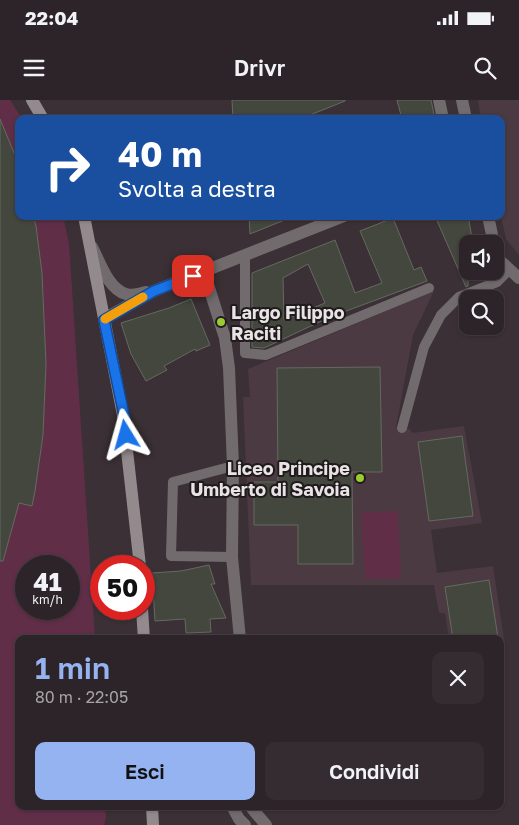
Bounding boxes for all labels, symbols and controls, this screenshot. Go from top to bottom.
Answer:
text: 22:04 [25,6,79,29]
icon: menu [20,54,48,82]
text: Drivr [234,54,285,81]
icon: search [471,54,499,82]
text: 40 m [118,133,202,175]
icon: right [35,135,100,200]
text: Svolta a destra [118,175,276,202]
map controls [459,235,504,335]
button: sound [459,235,504,280]
pin [172,255,214,297]
icon: arrive [179,262,207,290]
button: search [459,290,504,335]
place label: Largo Filippo Raciti [231,301,345,344]
marker: Largo Filippo Raciti [215,316,227,328]
position arrow [99,408,151,460]
place label: Liceo Principe Umberto di Savoia [190,457,350,500]
marker: Liceo Principe Umberto di Savoia [354,472,366,484]
speed limit sign: 50 [90,555,155,620]
text: 41 [33,566,62,597]
text: km/h [32,592,63,607]
text: 1 min [35,650,110,686]
button: close [432,652,484,704]
text: 80 m · 22:05 [35,687,128,707]
button: Esci [35,742,255,800]
button: Condividi [265,742,484,800]

